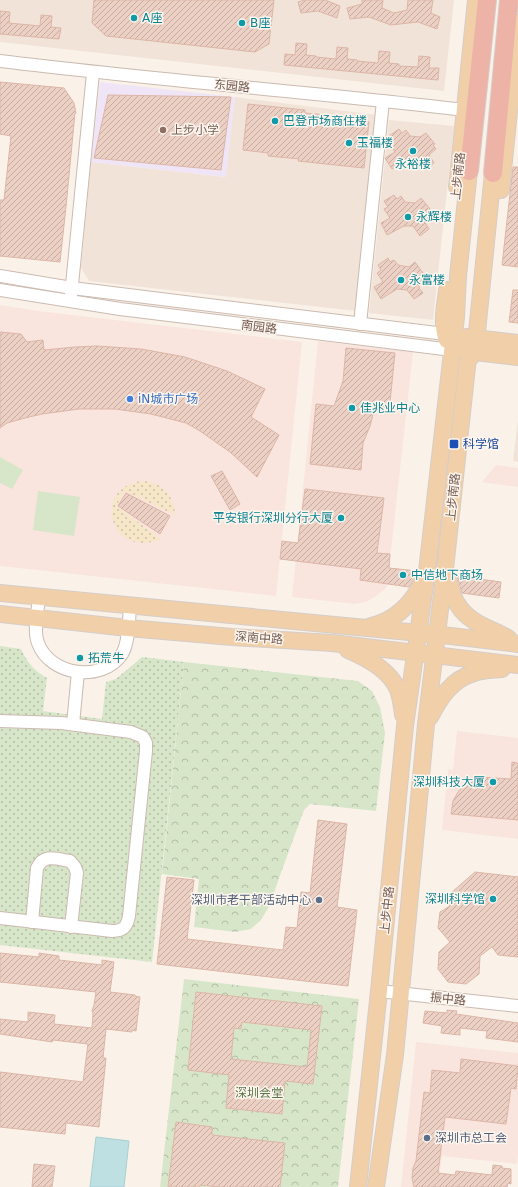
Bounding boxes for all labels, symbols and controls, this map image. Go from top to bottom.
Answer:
place label: A座 [142,11,162,25]
marker: A座 [129,13,139,23]
place label: B座 [250,16,270,30]
marker: B座 [237,18,247,28]
street label: 东园路 [213,77,251,95]
place label: 巴登市场商住楼 [283,114,367,128]
marker: 巴登市场商住楼 [270,116,280,126]
place label: 上步小学 [171,123,219,137]
marker: 上步小学 [158,125,168,135]
place label: 玉福楼 [357,136,393,150]
marker: 玉福楼 [344,138,354,148]
marker: 永裕楼 [408,146,418,156]
street label: 上步南路 [449,151,467,201]
place label: 永裕楼 [395,157,431,171]
place label: 永辉楼 [416,210,452,224]
marker: 永辉楼 [403,212,413,222]
place label: 永富楼 [409,273,445,287]
marker: 永富楼 [396,275,406,285]
street label: 南园路 [240,318,278,336]
place label: iN城市广场 [138,392,198,406]
marker: iN城市广场 [125,394,135,404]
place label: 佳兆业中心 [360,401,420,415]
marker: 佳兆业中心 [347,403,357,413]
place label: 科学馆 [463,437,499,451]
marker: 科学馆 [448,438,460,450]
street label: 上步南路 [444,472,462,522]
place label: 平安银行深圳分行大厦 [213,511,333,525]
marker: 平安银行深圳分行大厦 [336,513,346,523]
place label: 中信地下商场 [411,568,483,582]
marker: 中信地下商场 [398,570,408,580]
street label: 深南中路 [235,629,283,647]
place label: 拓荒牛 [88,651,124,665]
marker: 拓荒牛 [75,653,85,663]
place label: 深圳科技大厦 [413,775,485,789]
marker: 深圳科技大厦 [488,777,498,787]
street label: 上步中路 [378,885,396,935]
place label: 深圳科学馆 [425,892,485,906]
place label: 深圳市老干部活动中心 [191,893,311,907]
marker: 深圳科学馆 [488,894,498,904]
marker: 深圳市老干部活动中心 [314,895,324,905]
street label: 振中路 [429,990,467,1008]
park label: 深圳会堂 [235,1086,283,1100]
place label: 深圳市总工会 [435,1131,507,1145]
marker: 深圳市总工会 [422,1133,432,1143]

